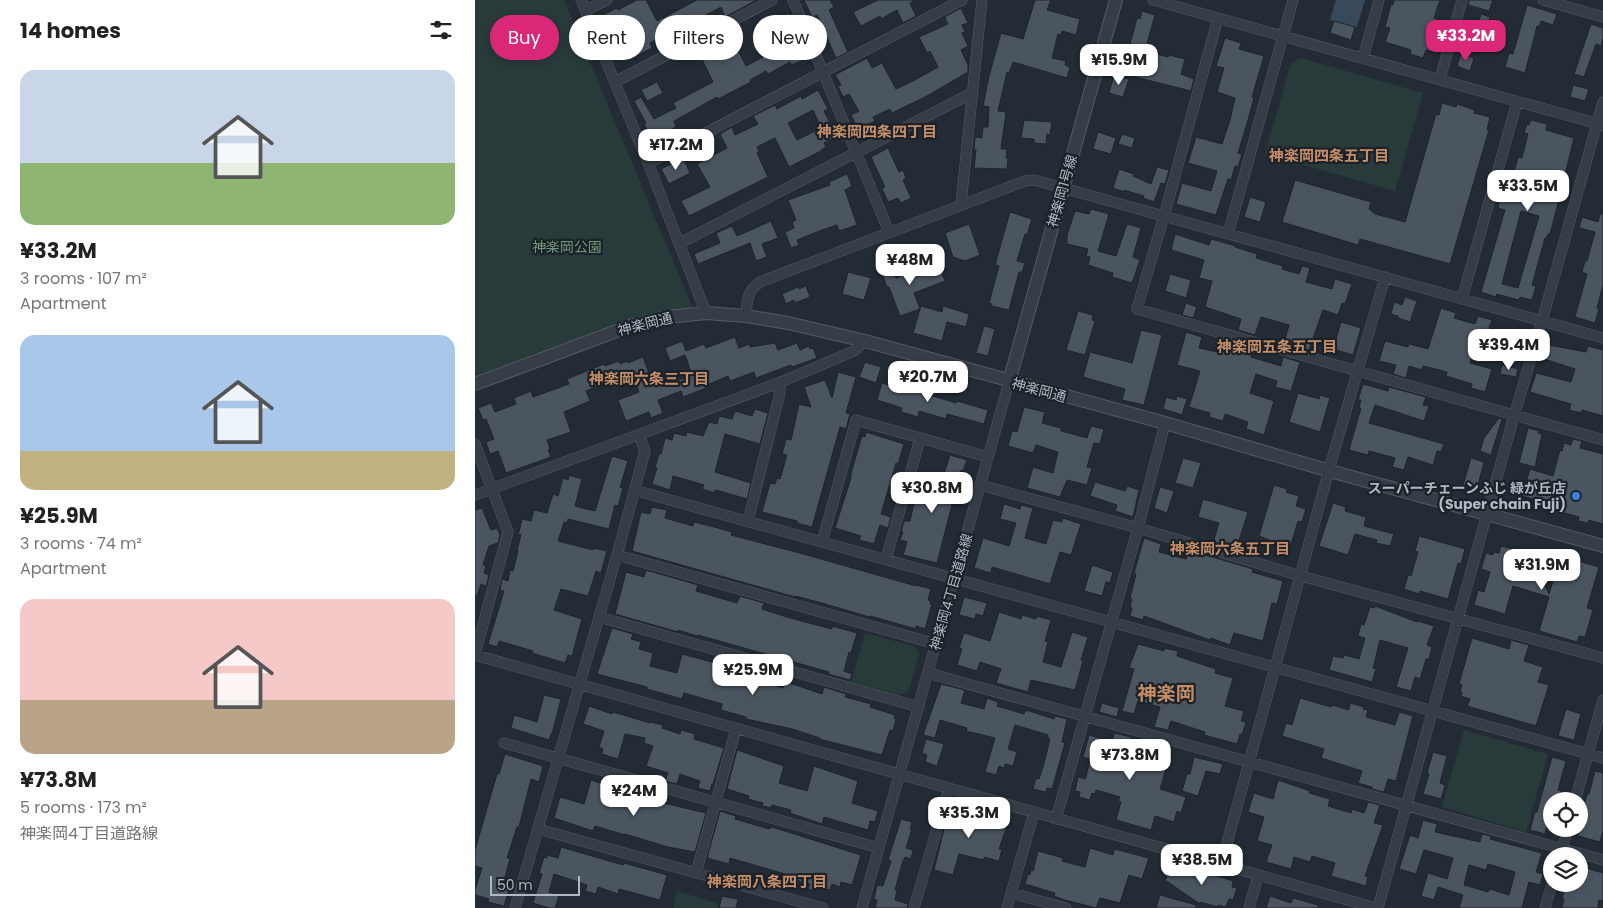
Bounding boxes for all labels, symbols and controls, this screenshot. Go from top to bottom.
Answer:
chip: Buy [490,15,559,60]
chip: Rent [569,15,645,60]
chip: Filters [655,15,743,60]
chip: New [753,15,827,60]
text: 14 homes [20,16,121,45]
icon: filters [427,16,455,44]
pin: ¥33.2M [1425,20,1507,62]
text: ¥33.2M [1437,24,1495,47]
pin: ¥15.9M [1078,44,1160,86]
text: ¥15.9M [1091,48,1147,71]
icon: home [193,102,283,192]
district label: 神楽岡四条四丁目 [816,121,937,142]
pin: ¥17.2M [635,128,717,171]
text: ¥17.2M [649,133,703,156]
district label: 神楽岡四条五丁目 [1268,145,1389,166]
street label: 神楽岡1号線 [1042,152,1082,230]
pin: ¥33.5M [1487,170,1569,212]
text: ¥33.5M [1498,174,1558,197]
text: ¥33.2M [20,236,97,265]
park label: 神楽岡公園 [532,237,602,257]
pin: ¥48M [880,244,940,286]
text: ¥48M [887,248,933,271]
text: 3 rooms · 107 m² [20,267,147,290]
text: Apartment [20,292,107,315]
street label: 神楽岡通 [615,308,675,340]
pin: ¥39.4M [1468,328,1550,371]
text: ¥39.4M [1479,333,1539,356]
district label: 神楽岡五条五丁目 [1216,336,1337,357]
pin: ¥20.7M [887,360,969,403]
text: ¥20.7M [899,365,957,388]
icon: home [193,367,283,457]
district label: 神楽岡六条三丁目 [588,368,709,389]
street label: 神楽岡通 [1009,373,1069,407]
pin: ¥30.8M [891,472,973,514]
text: ¥30.8M [902,476,962,499]
place label: スーパーチェーンふじ 緑が丘店 (Super chain Fuji) [1368,478,1566,514]
marker: スーパーチェーンふじ 緑が丘店 (Super chain Fuji) [1570,490,1582,502]
text: ¥25.9M [20,501,98,530]
street label: 神楽岡4丁目道路線 [925,531,977,653]
text: 3 rooms · 74 m² [20,532,142,555]
district label: 神楽岡六条五丁目 [1169,538,1290,559]
pin: ¥31.9M [1501,548,1583,591]
text: ¥31.9M [1514,553,1570,576]
text: Apartment [20,557,107,580]
icon: home [193,632,283,722]
pin: ¥25.9M [712,654,794,696]
text: ¥25.9M [723,658,783,681]
district label: 神楽岡 [1137,680,1195,707]
pin: ¥73.8M [1089,738,1171,781]
text: ¥73.8M [1101,743,1159,766]
text: ¥73.8M [20,765,97,794]
pin: ¥24M [604,774,664,817]
text: ¥24M [611,779,657,802]
map controls [1543,792,1588,892]
button: locate [1543,792,1588,837]
text: 5 rooms · 173 m² [20,796,147,819]
pin: ¥35.3M [928,796,1010,839]
text: ¥35.3M [939,801,999,824]
text: 神楽岡4丁目道路線 [20,822,158,845]
pin: ¥38.5M [1161,844,1243,886]
button: layers [1543,847,1588,892]
text: ¥38.5M [1172,848,1232,871]
district label: 神楽岡八条四丁目 [706,871,827,892]
scale bar [490,873,580,896]
text: 50 m [497,875,533,895]

